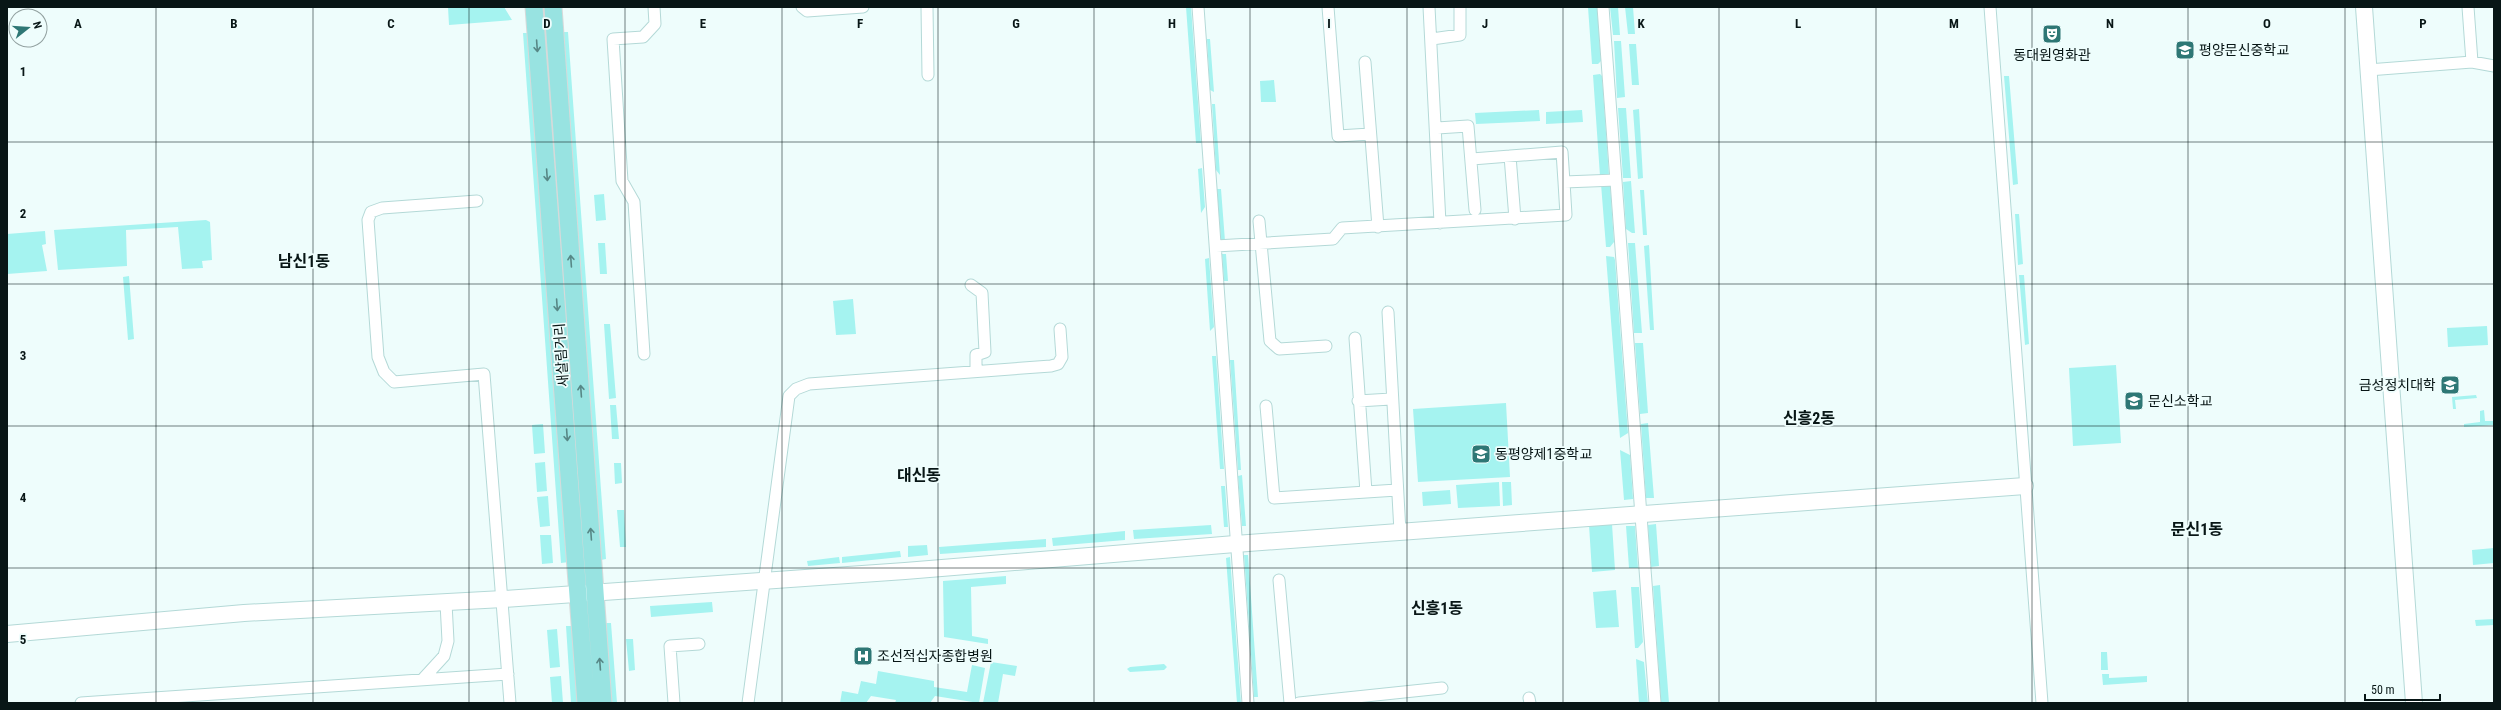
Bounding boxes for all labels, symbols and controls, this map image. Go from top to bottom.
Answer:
north arrow [8,8,48,48]
text: A [74,16,82,31]
text: B [230,16,238,31]
text: C [387,16,395,31]
text: D [543,16,551,31]
text: E [700,16,707,31]
text: F [857,16,863,31]
text: G [1012,16,1020,31]
text: H [1168,16,1176,31]
text: I [1327,16,1331,31]
text: J [1482,16,1488,31]
text: K [1637,16,1645,31]
text: L [1795,16,1801,31]
text: M [1949,16,1959,31]
text: N [2106,16,2114,31]
text: O [2263,16,2271,31]
text: P [2419,16,2427,31]
text: N [30,20,44,31]
theatre icon: 동대원영화관 [2041,23,2063,45]
one-way arrow [533,39,540,52]
school or university icon: 평양문신중학교 [2174,39,2196,61]
place label: 평양문신중학교 [2199,42,2289,58]
place label: 동대원영화관 [2013,47,2091,63]
text: 1 [20,64,26,79]
one-way arrow [543,169,550,182]
text: 2 [20,206,27,221]
district label: 남신1동 [278,252,330,271]
one-way arrow [568,255,575,268]
one-way arrow [553,298,560,311]
street label: 새살림거리 [551,322,571,388]
text: 3 [20,348,26,363]
school or university icon: 금성정치대학 [2439,374,2461,396]
place label: 금성정치대학 [2359,377,2436,393]
one-way arrow [577,385,584,398]
school or university icon: 문신소학교 [2123,390,2145,412]
place label: 문신소학교 [2148,393,2213,409]
district label: 신흥2동 [1783,409,1835,428]
one-way arrow [563,428,570,441]
school or university icon: 동평양제1중학교 [1470,443,1492,465]
place label: 동평양제1중학교 [1495,446,1592,462]
district label: 대신동 [897,466,941,485]
text: 4 [20,490,27,505]
district label: 문신1동 [2171,520,2223,539]
one-way arrow [587,528,594,541]
district label: 신흥1동 [1411,599,1463,618]
text: 5 [20,632,27,647]
hospital icon: 조선적십자종합병원 [852,645,874,667]
place label: 조선적십자종합병원 [877,648,993,664]
one-way arrow [597,658,604,671]
scale bar [2365,676,2440,702]
text: 50 m [2371,683,2395,697]

